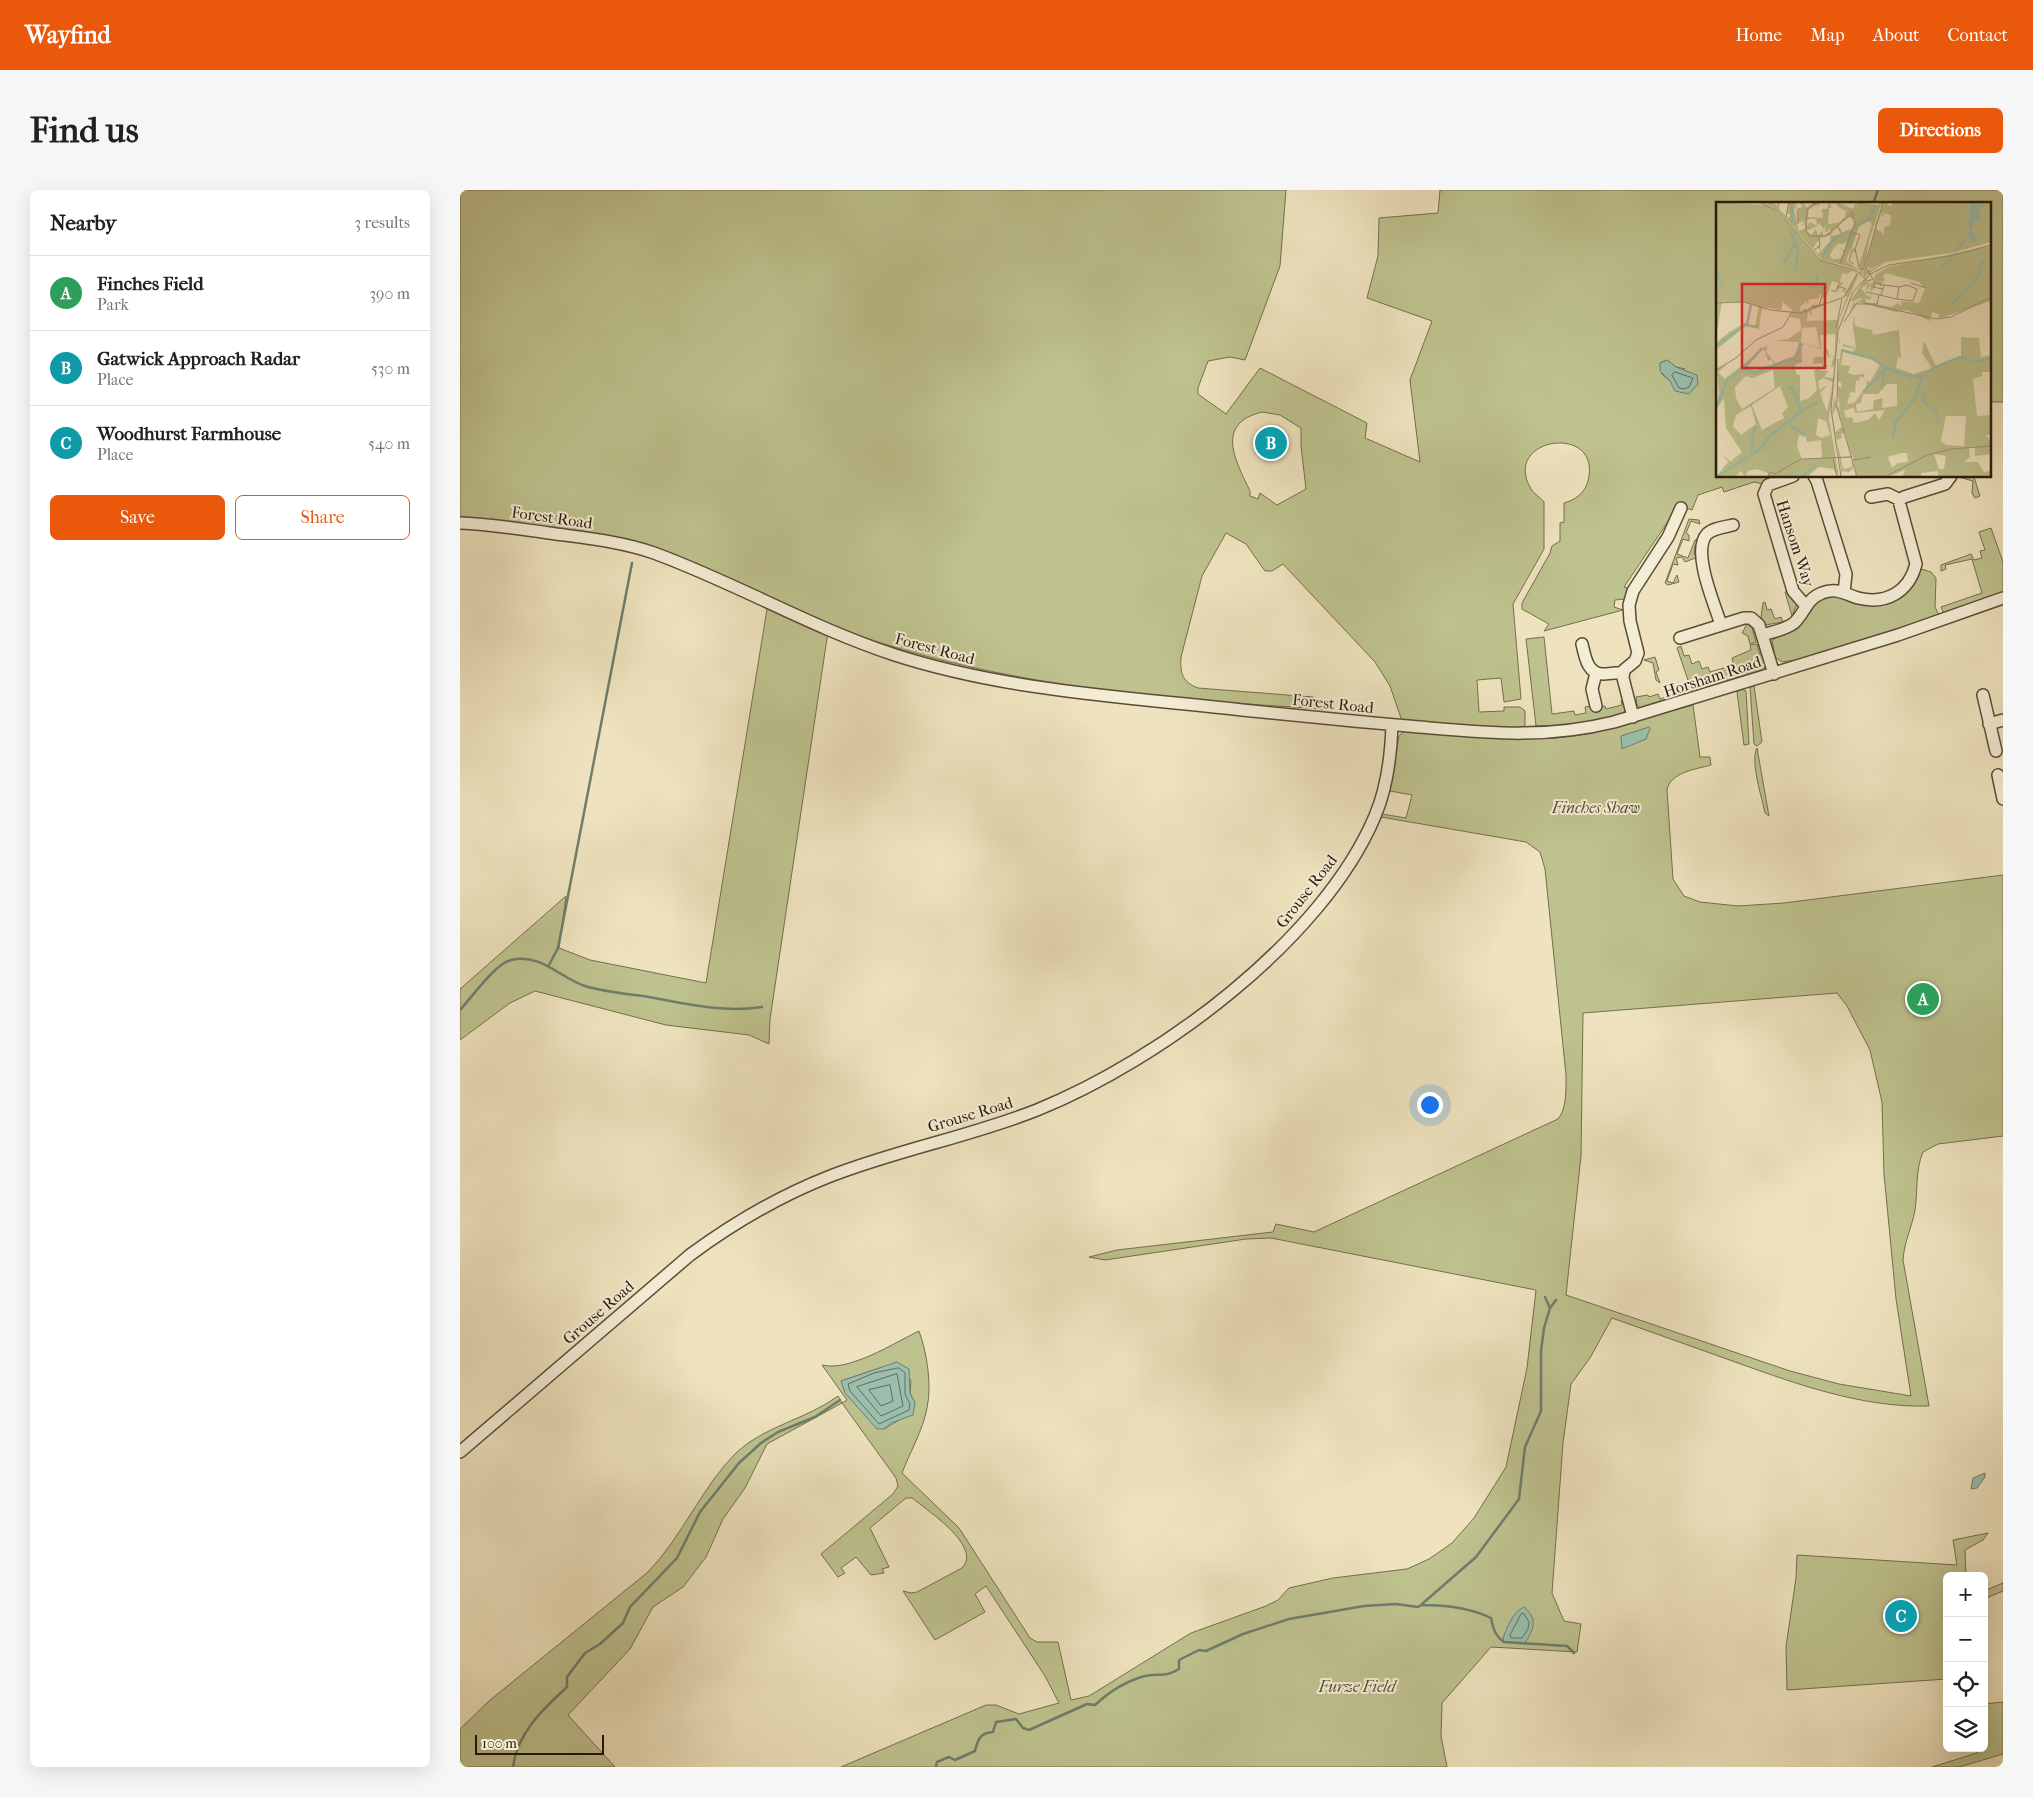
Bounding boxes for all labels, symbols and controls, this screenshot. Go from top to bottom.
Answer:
text: Wayfind [25,21,111,49]
text: Home [1735,25,1782,46]
text: Map [1810,25,1845,46]
text: About [1873,25,1919,46]
text: Contact [1947,25,2008,46]
button: Directions [1878,108,2003,153]
text: Find us [30,110,139,151]
inset map [1716,202,1990,478]
text: Nearby [50,211,116,235]
text: 3 results [354,213,410,232]
text: Finches Field [97,273,204,295]
text: A [61,284,71,303]
text: 390 m [369,284,410,303]
text: Park [97,295,129,314]
text: Gatwick Approach Radar [97,348,300,370]
text: B [61,359,71,378]
text: 530 m [371,359,410,378]
text: Place [97,370,133,389]
text: Woodhurst Farmhouse [97,423,281,445]
pin: B [1255,424,1287,462]
text: C [61,434,71,453]
text: 540 m [368,434,410,453]
text: Place [97,445,133,464]
button: Save [50,495,225,540]
button: Share [235,495,410,540]
street label: Hansom Way [1773,497,1819,589]
street label: Forest Road [510,502,594,533]
street label: Forest Road [893,629,977,668]
street label: Horsham Road [1661,652,1764,701]
street label: Forest Road [1291,690,1375,717]
park label: Finches Shaw [1551,798,1641,817]
street label: Grouse Road [1272,851,1341,932]
pin: A [1907,980,1939,1018]
street label: Grouse Road [925,1092,1015,1136]
your location [1417,1092,1443,1118]
street label: Grouse Road [559,1276,638,1348]
map controls [1943,1572,1988,1752]
button: + [1943,1572,1988,1617]
pin: C [1885,1597,1917,1635]
button: − [1943,1617,1988,1662]
button: locate [1943,1662,1988,1707]
park label: Furze Field [1318,1677,1397,1696]
button: layers [1943,1707,1988,1752]
scale bar [475,1732,604,1755]
text: 100 m [482,1735,517,1752]

